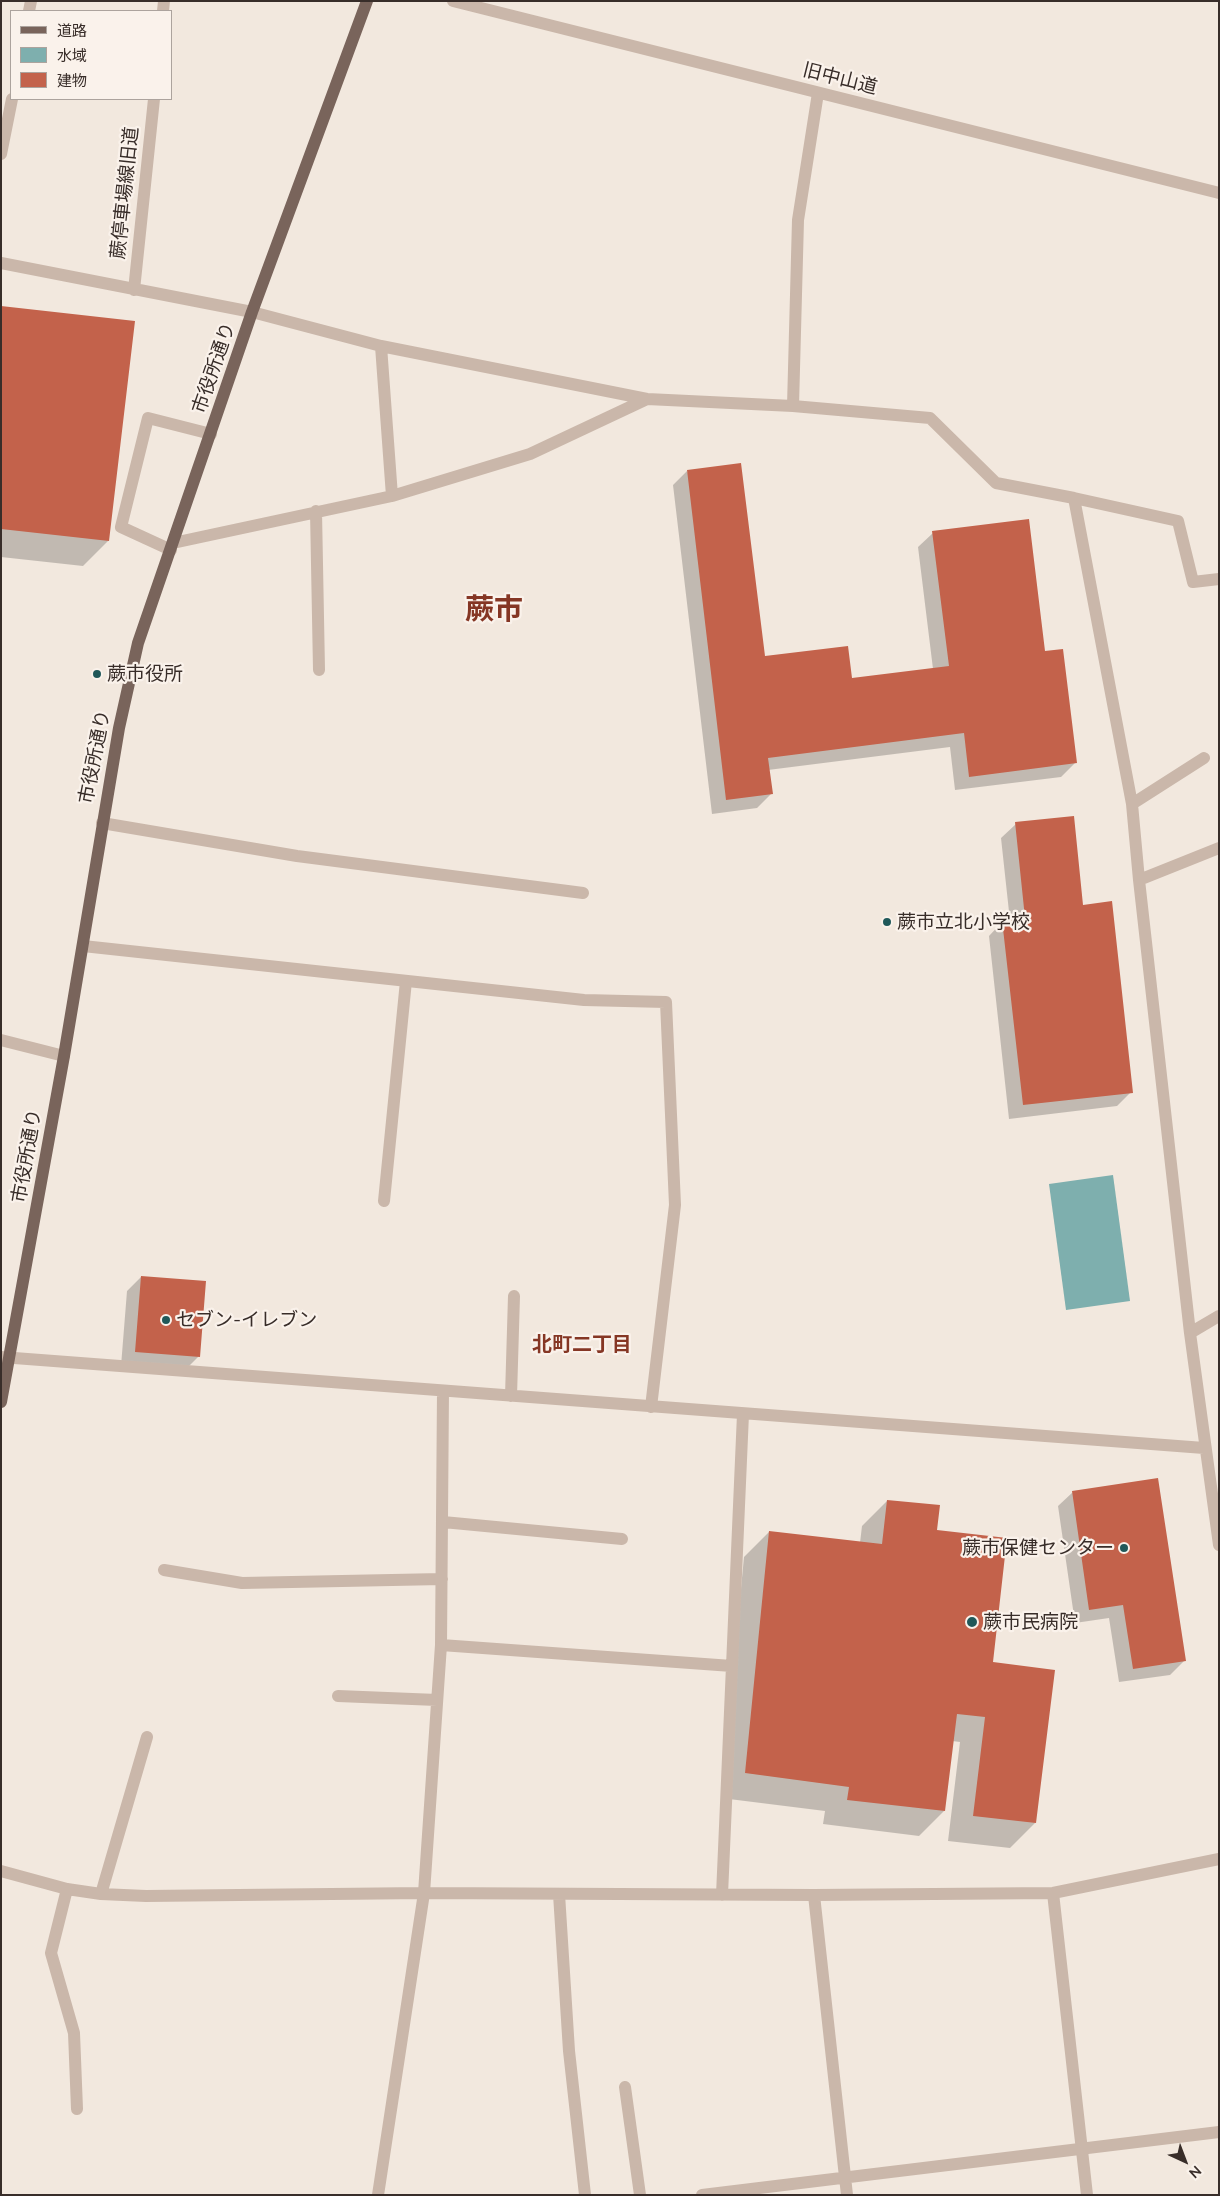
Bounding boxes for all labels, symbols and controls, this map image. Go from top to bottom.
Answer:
legend [10,10,172,100]
text: 道路 [57,21,87,40]
text: 水域 [57,46,87,65]
street label: 旧中山道 [800,59,880,99]
text: 建物 [57,71,87,90]
street label: 蕨停車場線旧道 [107,126,143,260]
street label: 市役所通り [188,319,240,417]
district label: 蕨市 [465,593,523,627]
place label: 蕨市役所 [107,663,183,685]
marker: 蕨市役所 [91,668,103,680]
street label: 市役所通り [75,708,115,806]
place label: 蕨市立北小学校 [897,911,1030,933]
marker: 蕨市立北小学校 [881,916,893,928]
street label: 市役所通り [8,1107,46,1205]
place label: セブン-イレブン [176,1309,317,1331]
marker: セブン-イレブン [160,1314,172,1326]
district label: 北町二丁目 [532,1333,632,1357]
place label: 蕨市保健センター [962,1537,1114,1559]
marker: 蕨市保健センター [1118,1542,1130,1554]
place label: 蕨市民病院 [983,1611,1078,1633]
marker: 蕨市民病院 [965,1615,979,1629]
north arrow [1160,2136,1210,2186]
text: N [1185,2162,1205,2182]

